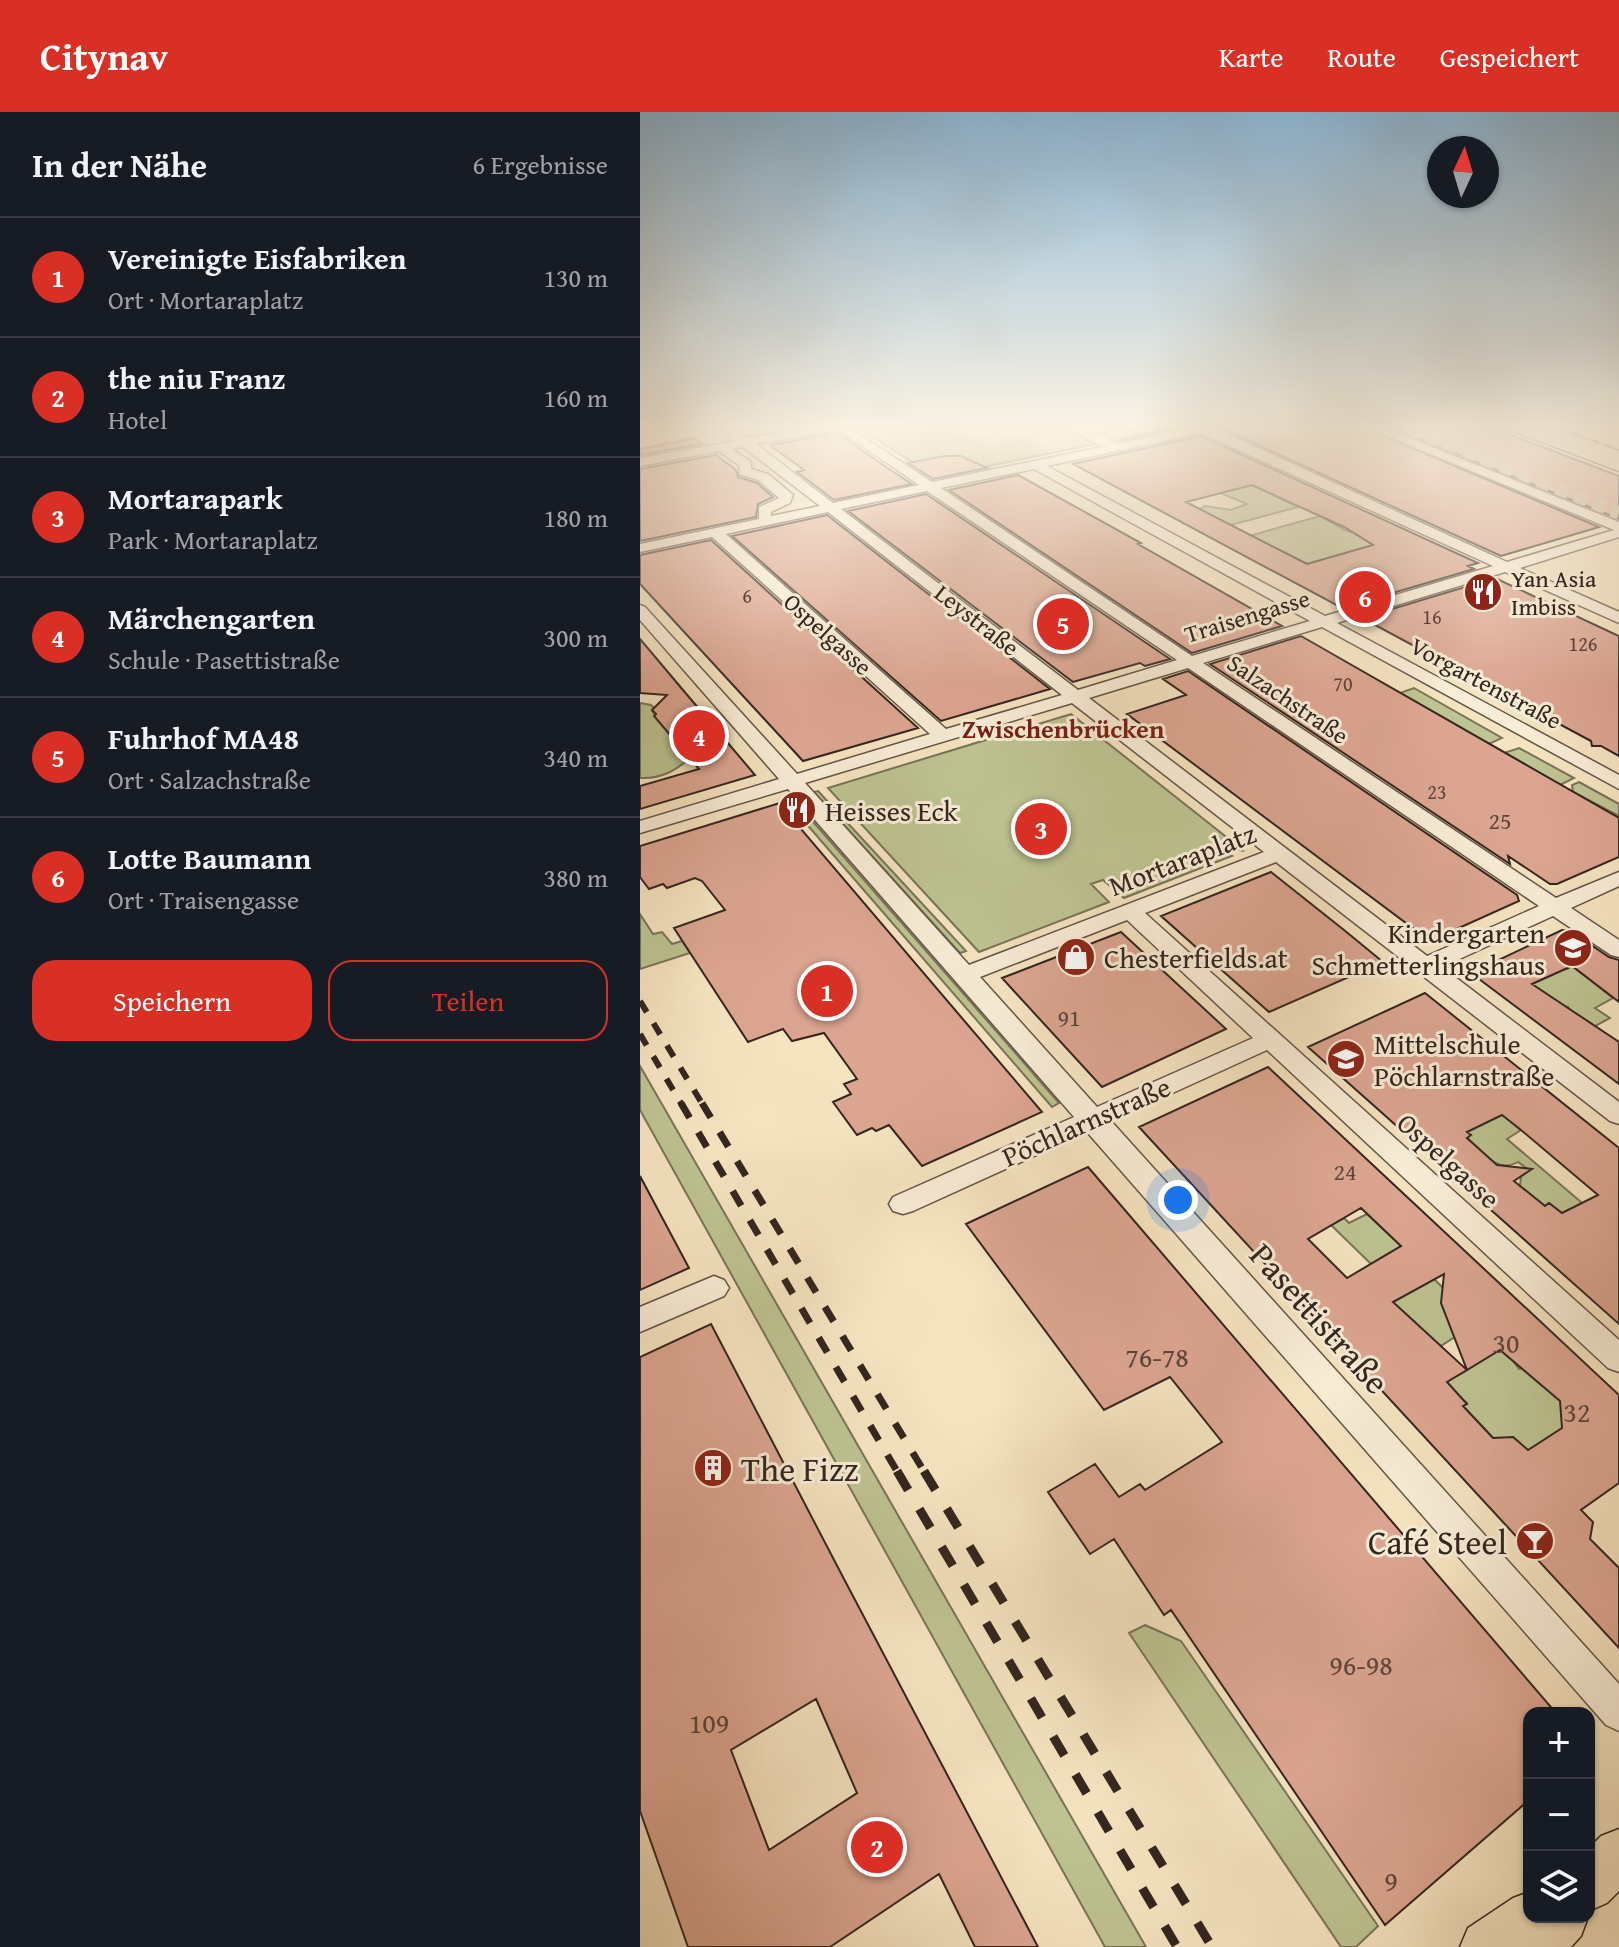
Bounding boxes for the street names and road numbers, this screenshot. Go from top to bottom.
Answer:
street label: Leystraße [927,576,1027,664]
street label: Traisengasse [1180,580,1314,652]
street label: Ospelgasse [776,585,880,683]
street label: Vorgartenstraße [1404,628,1568,738]
street label: Salzachstraße [1220,645,1356,753]
street label: Mortaraplatz [1102,812,1262,906]
street label: Pöchlarnstraße [995,1066,1177,1176]
street label: Ospelgasse [1388,1102,1510,1218]
street label: Pasettistraße [1239,1232,1401,1404]

